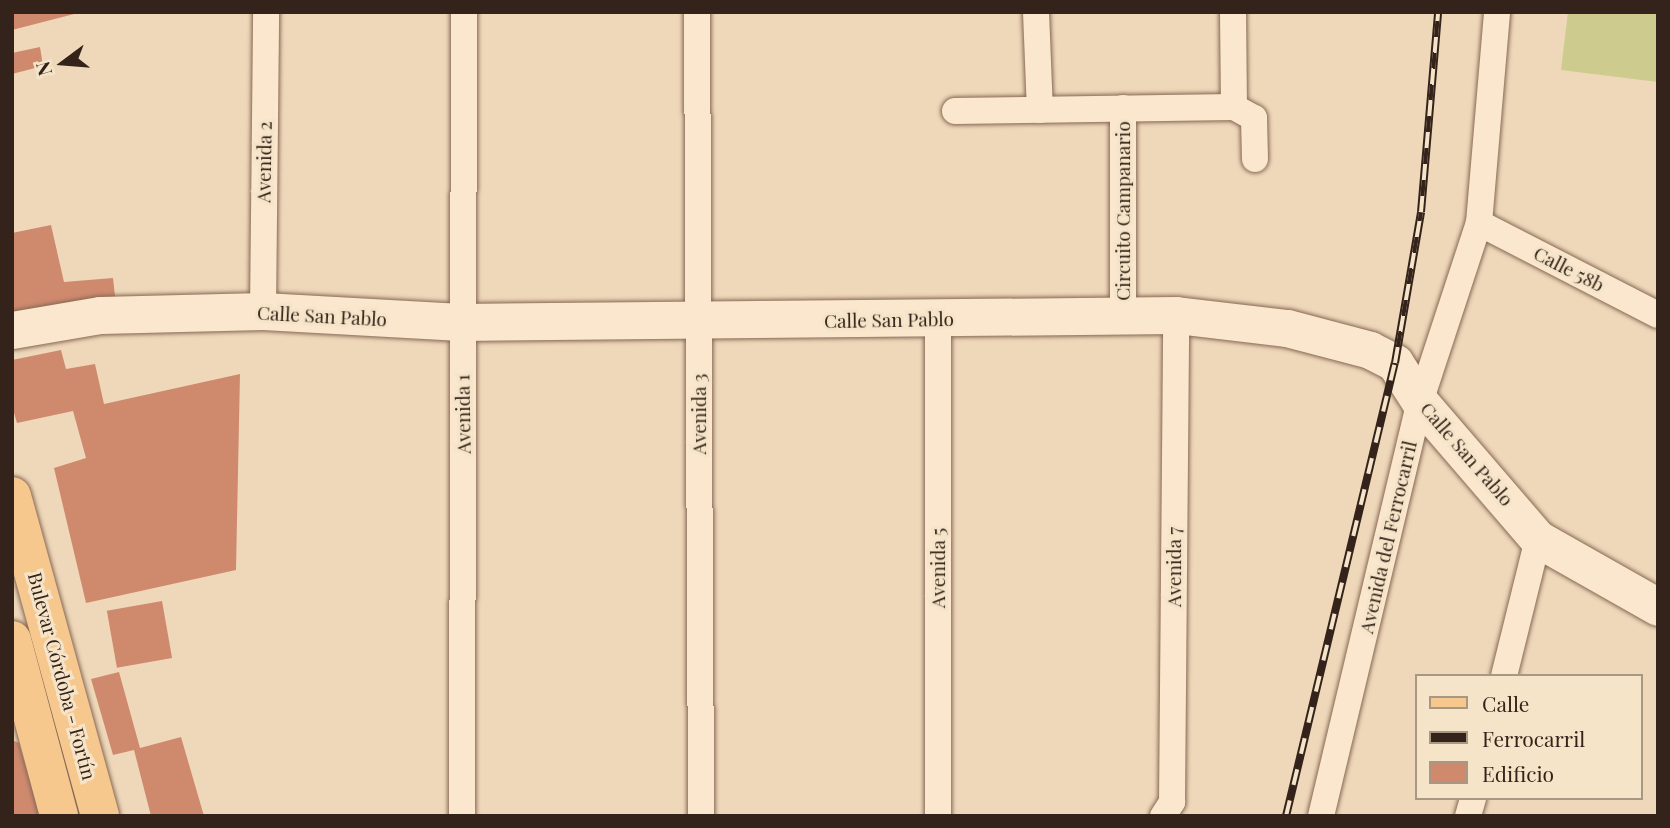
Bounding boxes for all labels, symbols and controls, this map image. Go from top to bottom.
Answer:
north arrow [28,28,98,98]
text: N [28,59,57,79]
street label: Avenida 2 [252,121,276,203]
street label: Circuito Campanario [1112,121,1134,301]
street label: Calle 58b [1530,242,1608,296]
street label: Calle San Pablo [257,301,387,331]
street label: Calle San Pablo [824,307,954,333]
street label: Avenida 3 [688,373,710,455]
street label: Avenida 1 [451,374,475,454]
street label: Calle San Pablo [1416,397,1518,511]
street label: Avenida del Ferrocarril [1355,438,1421,636]
street label: Avenida 7 [1163,527,1185,607]
street label: Avenida 5 [927,528,949,608]
street label: Bulevar Córdoba - Fortín [23,569,101,783]
legend [1414,674,1642,800]
text: Calle [1482,689,1529,717]
text: Ferrocarril [1482,724,1585,752]
text: Edificio [1482,759,1554,787]

